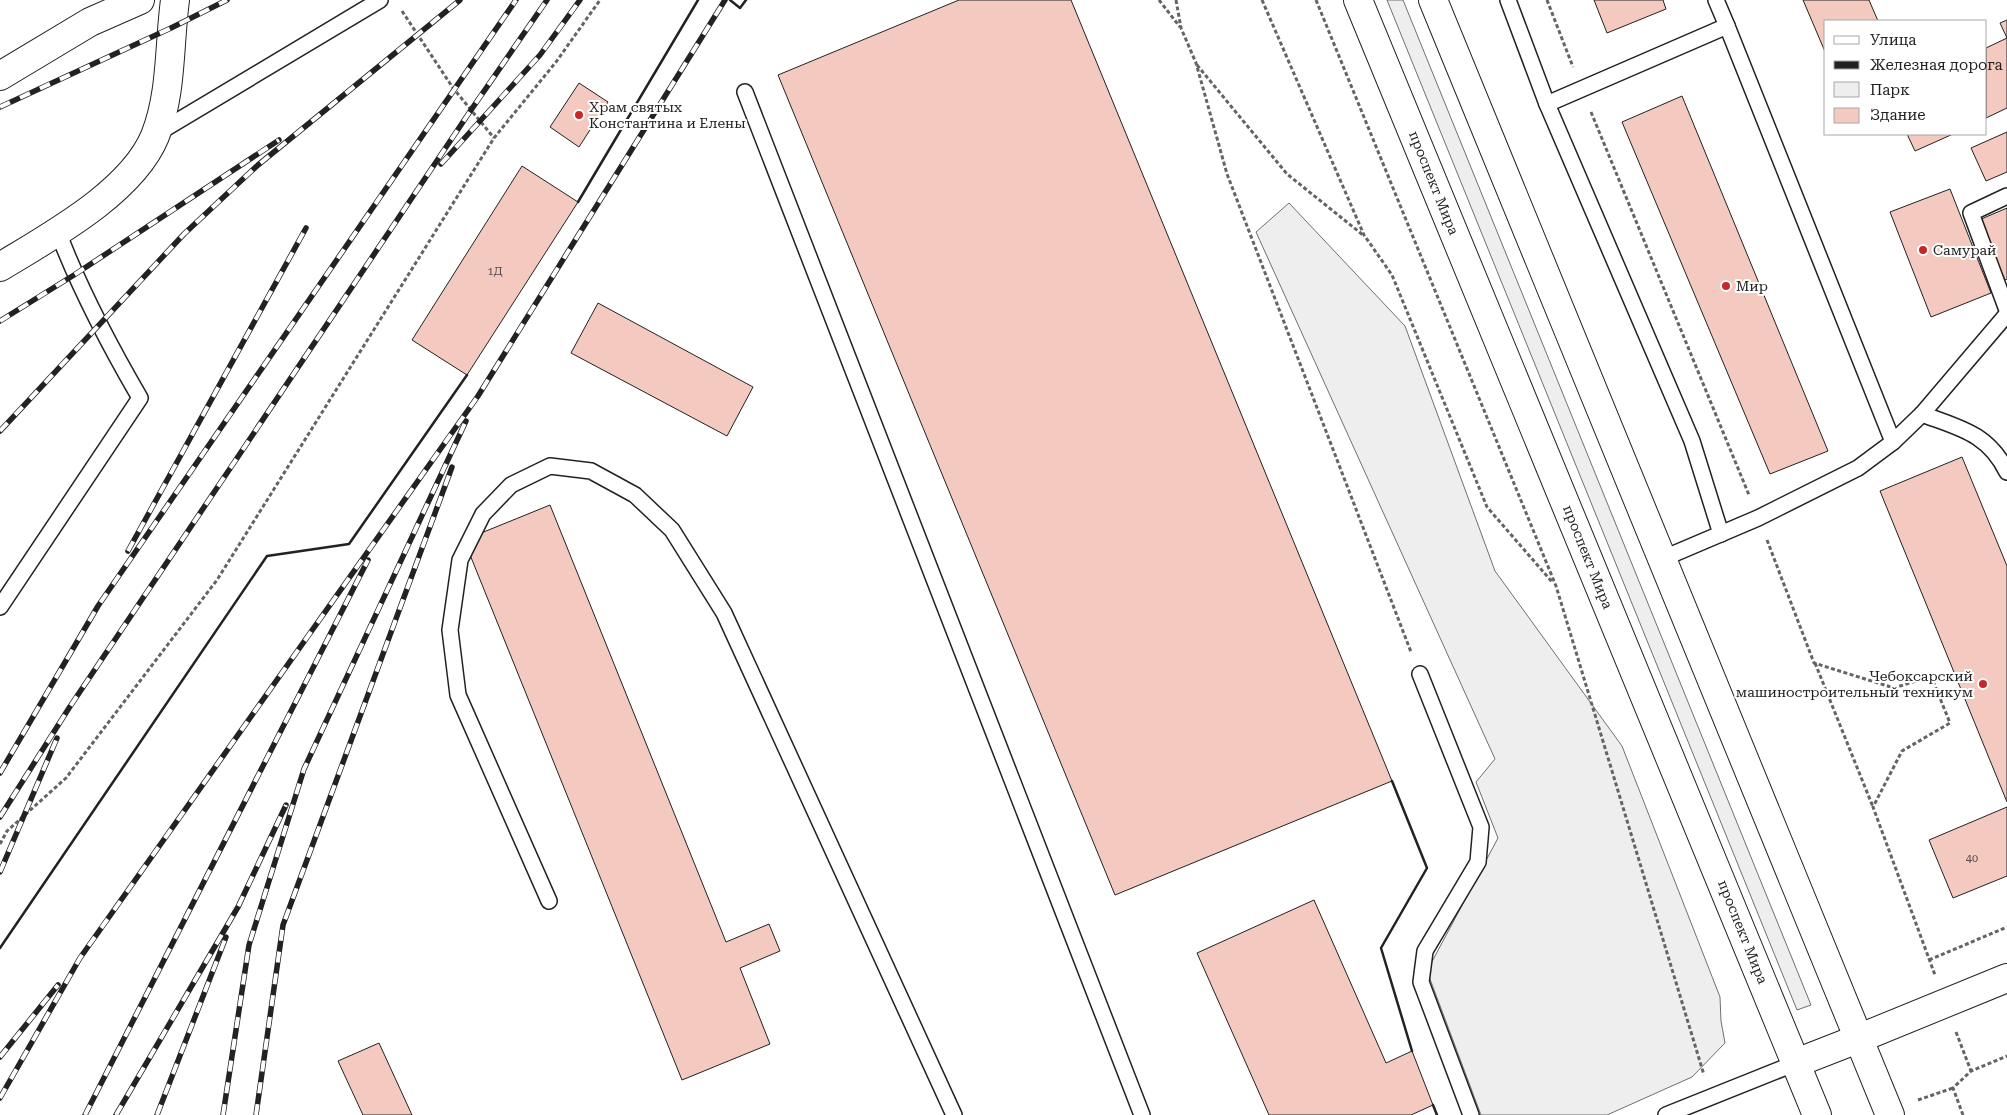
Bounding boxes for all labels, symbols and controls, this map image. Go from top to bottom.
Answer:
legend [1824,20,1987,135]
text: Улица [1870,31,1916,49]
text: Железная дорога [1870,56,2003,74]
text: Парк [1870,81,1910,99]
place label: Храм святых Константина и Елены [589,99,746,131]
text: Здание [1870,106,1926,124]
marker: Храм святых Константина и Елены [573,109,585,121]
street label: проспект Мира [1406,129,1462,238]
place label: Самурай [1933,242,1996,258]
marker: Самурай [1917,244,1929,256]
house number: 1Д [488,265,503,278]
place label: Мир [1736,278,1768,294]
marker: Мир [1720,280,1732,292]
street label: проспект Мира [1560,503,1616,612]
place label: Чебоксарский машиностроительный техникум [1736,668,1973,700]
marker: Чебоксарский машиностроительный техникум [1977,678,1989,690]
house number: 40 [1966,852,1978,865]
street label: проспект Мира [1715,878,1771,987]

